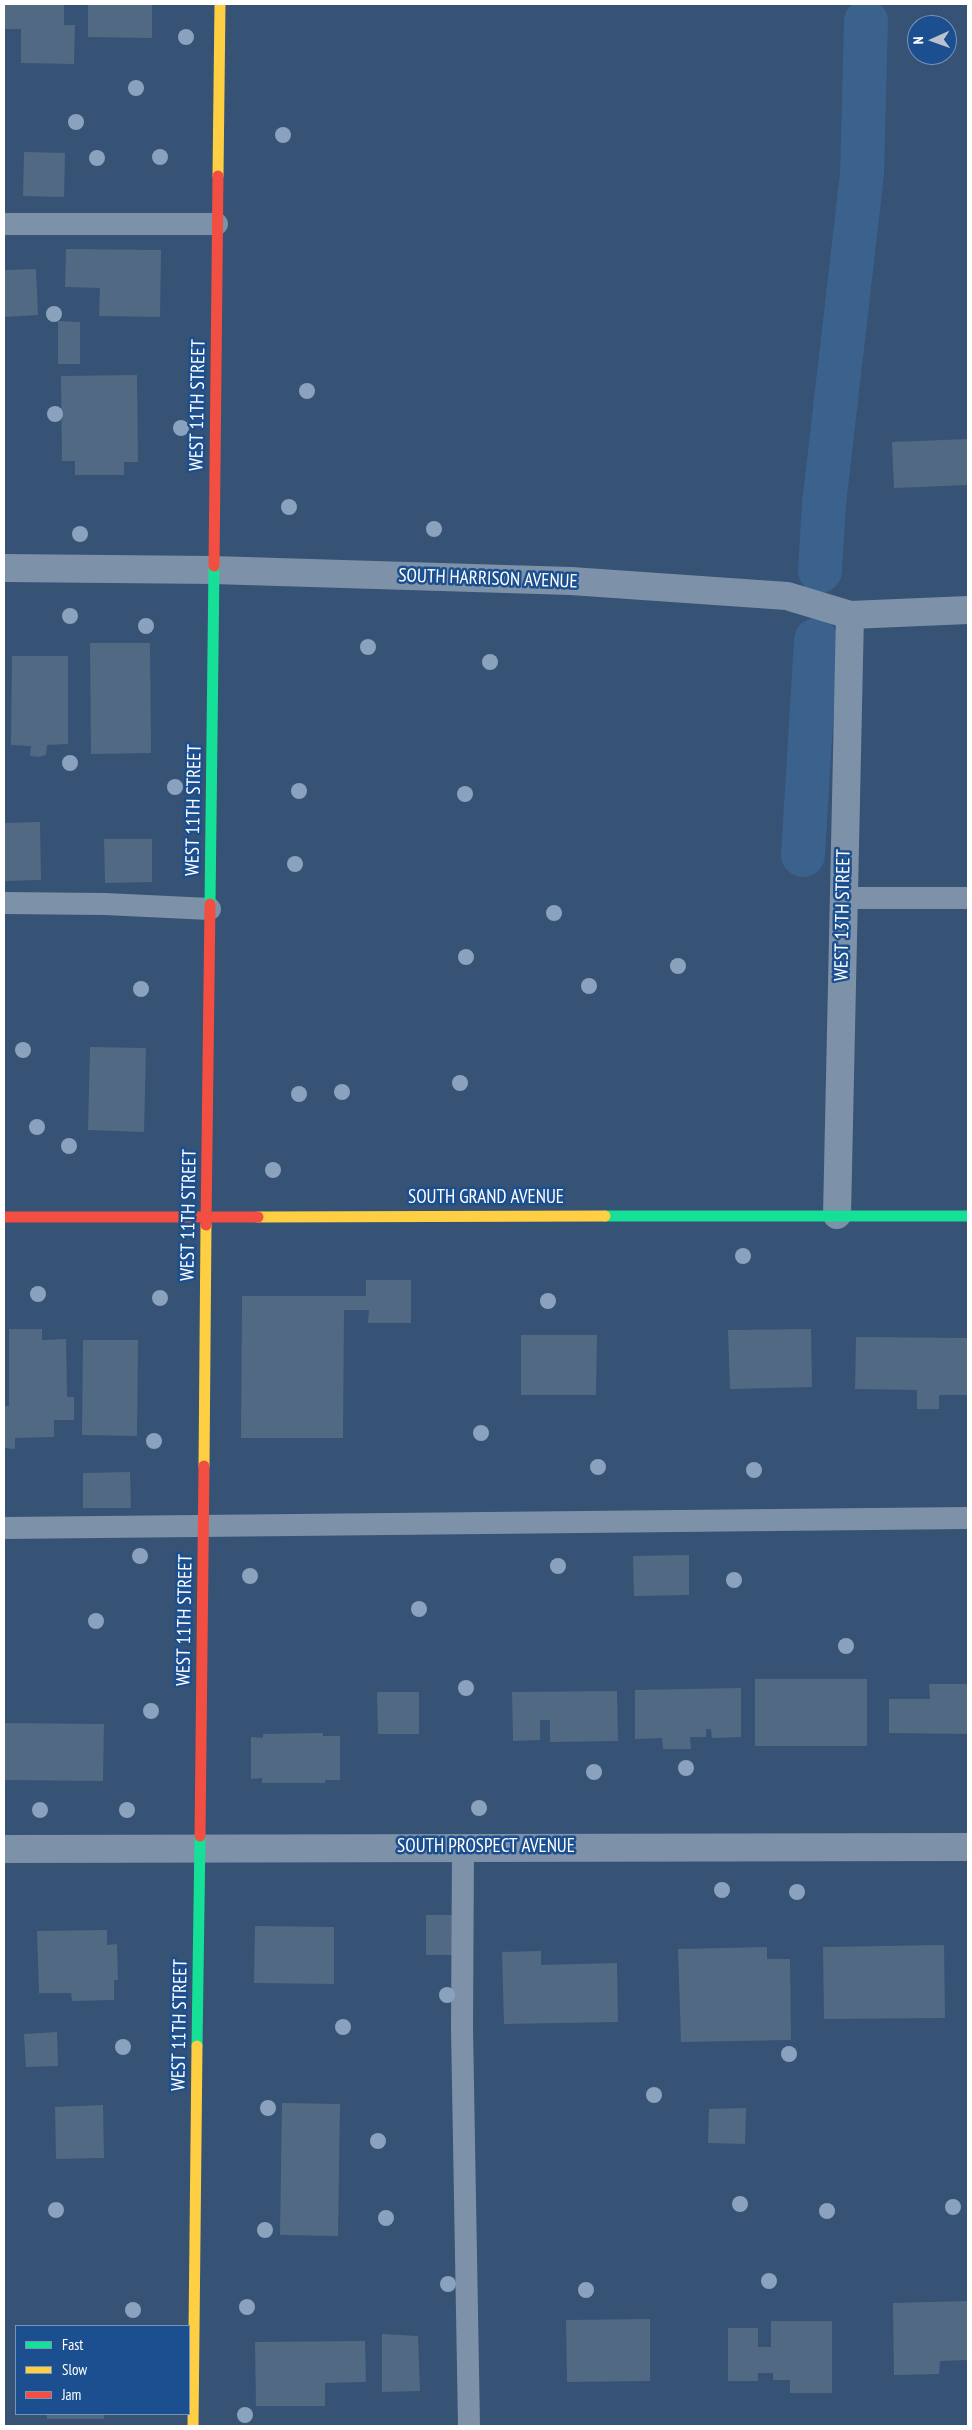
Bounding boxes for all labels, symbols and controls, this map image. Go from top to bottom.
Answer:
north arrow [907,15,957,65]
text: N [909,36,927,45]
street label: WEST 11TH STREET [185,339,211,471]
street label: SOUTH HARRISON AVENUE [398,564,578,594]
street label: WEST 11TH STREET [181,744,207,876]
street label: WEST 13TH STREET [830,849,856,981]
street label: WEST 11TH STREET [176,1149,202,1281]
street label: SOUTH GRAND AVENUE [408,1187,564,1209]
street label: WEST 11TH STREET [172,1554,198,1686]
street label: SOUTH PROSPECT AVENUE [397,1836,575,1858]
street label: WEST 11TH STREET [167,1959,193,2091]
legend [15,2325,190,2415]
text: Fast [62,2335,83,2354]
text: Slow [62,2360,87,2379]
text: Jam [62,2385,81,2404]

